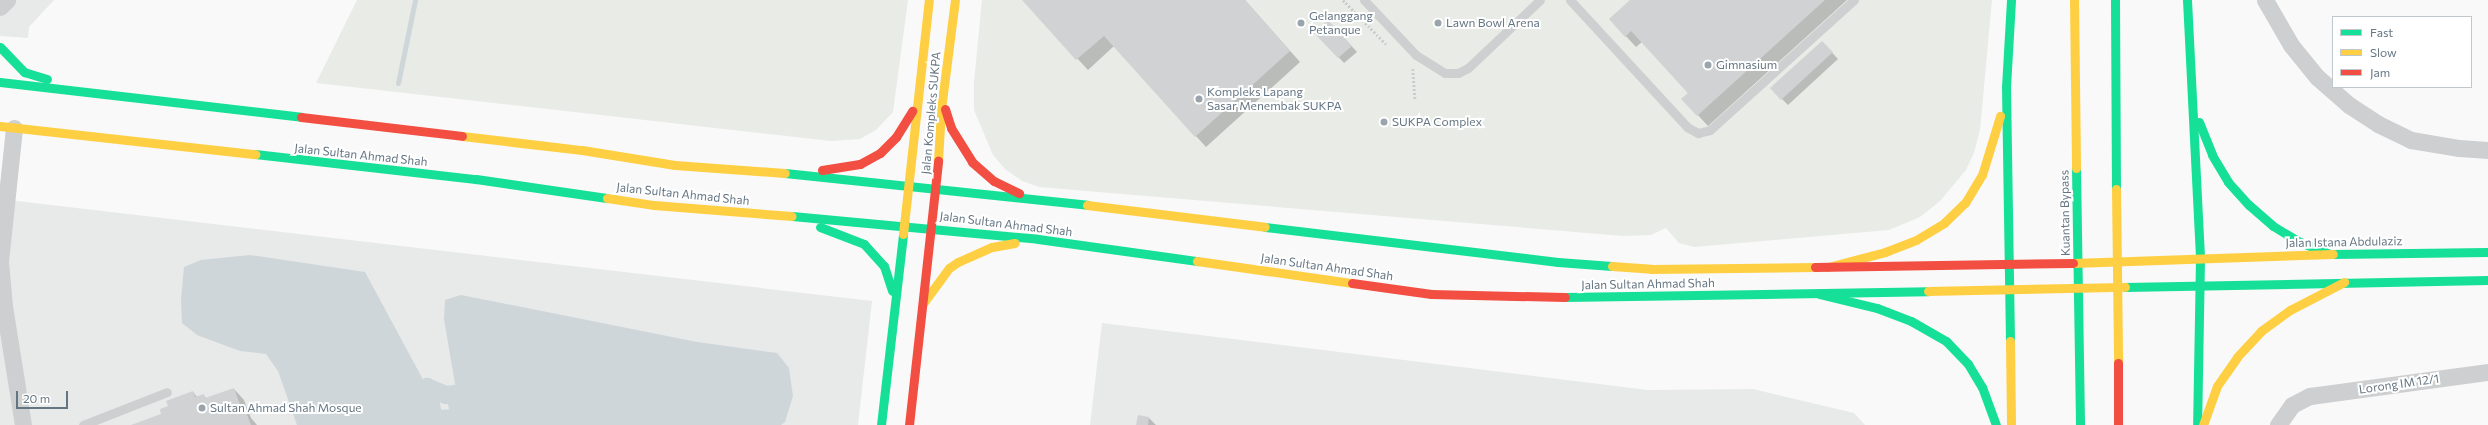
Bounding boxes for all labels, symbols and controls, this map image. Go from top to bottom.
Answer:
place label: Gelanggang Petanque [1309,9,1373,37]
place label: Lawn Bowl Arena [1446,16,1540,30]
legend [2332,16,2472,88]
marker: Gelanggang Petanque [1296,18,1306,28]
marker: Lawn Bowl Arena [1433,18,1443,28]
text: Fast [2370,25,2393,39]
text: Slow [2370,45,2397,59]
street label: Jalan Kompleks SUKPA [918,51,944,175]
place label: Gimnasium [1716,58,1777,72]
marker: Gimnasium [1703,60,1713,70]
text: Jam [2370,65,2390,79]
place label: Kompleks Lapang Sasar Menembak SUKPA [1207,85,1342,113]
marker: Kompleks Lapang Sasar Menembak SUKPA [1194,94,1204,104]
place label: SUKPA Complex [1392,115,1482,129]
marker: SUKPA Complex [1379,117,1389,127]
street label: Jalan Sultan Ahmad Shah [294,141,428,169]
street label: Kuantan Bypass [2057,170,2073,256]
street label: Jalan Sultan Ahmad Shah [616,180,750,208]
street label: Jalan Sultan Ahmad Shah [939,209,1073,239]
street label: Jalan Istana Abdulaziz [2285,234,2403,250]
street label: Jalan Sultan Ahmad Shah [1260,251,1394,283]
street label: Jalan Sultan Ahmad Shah [1581,276,1715,292]
street label: Lorong IM 12/1 [2358,371,2440,397]
scale bar [18,383,70,409]
text: 20 m [23,391,50,405]
place label: Sultan Ahmad Shah Mosque [210,401,362,415]
marker: Sultan Ahmad Shah Mosque [197,403,207,413]

